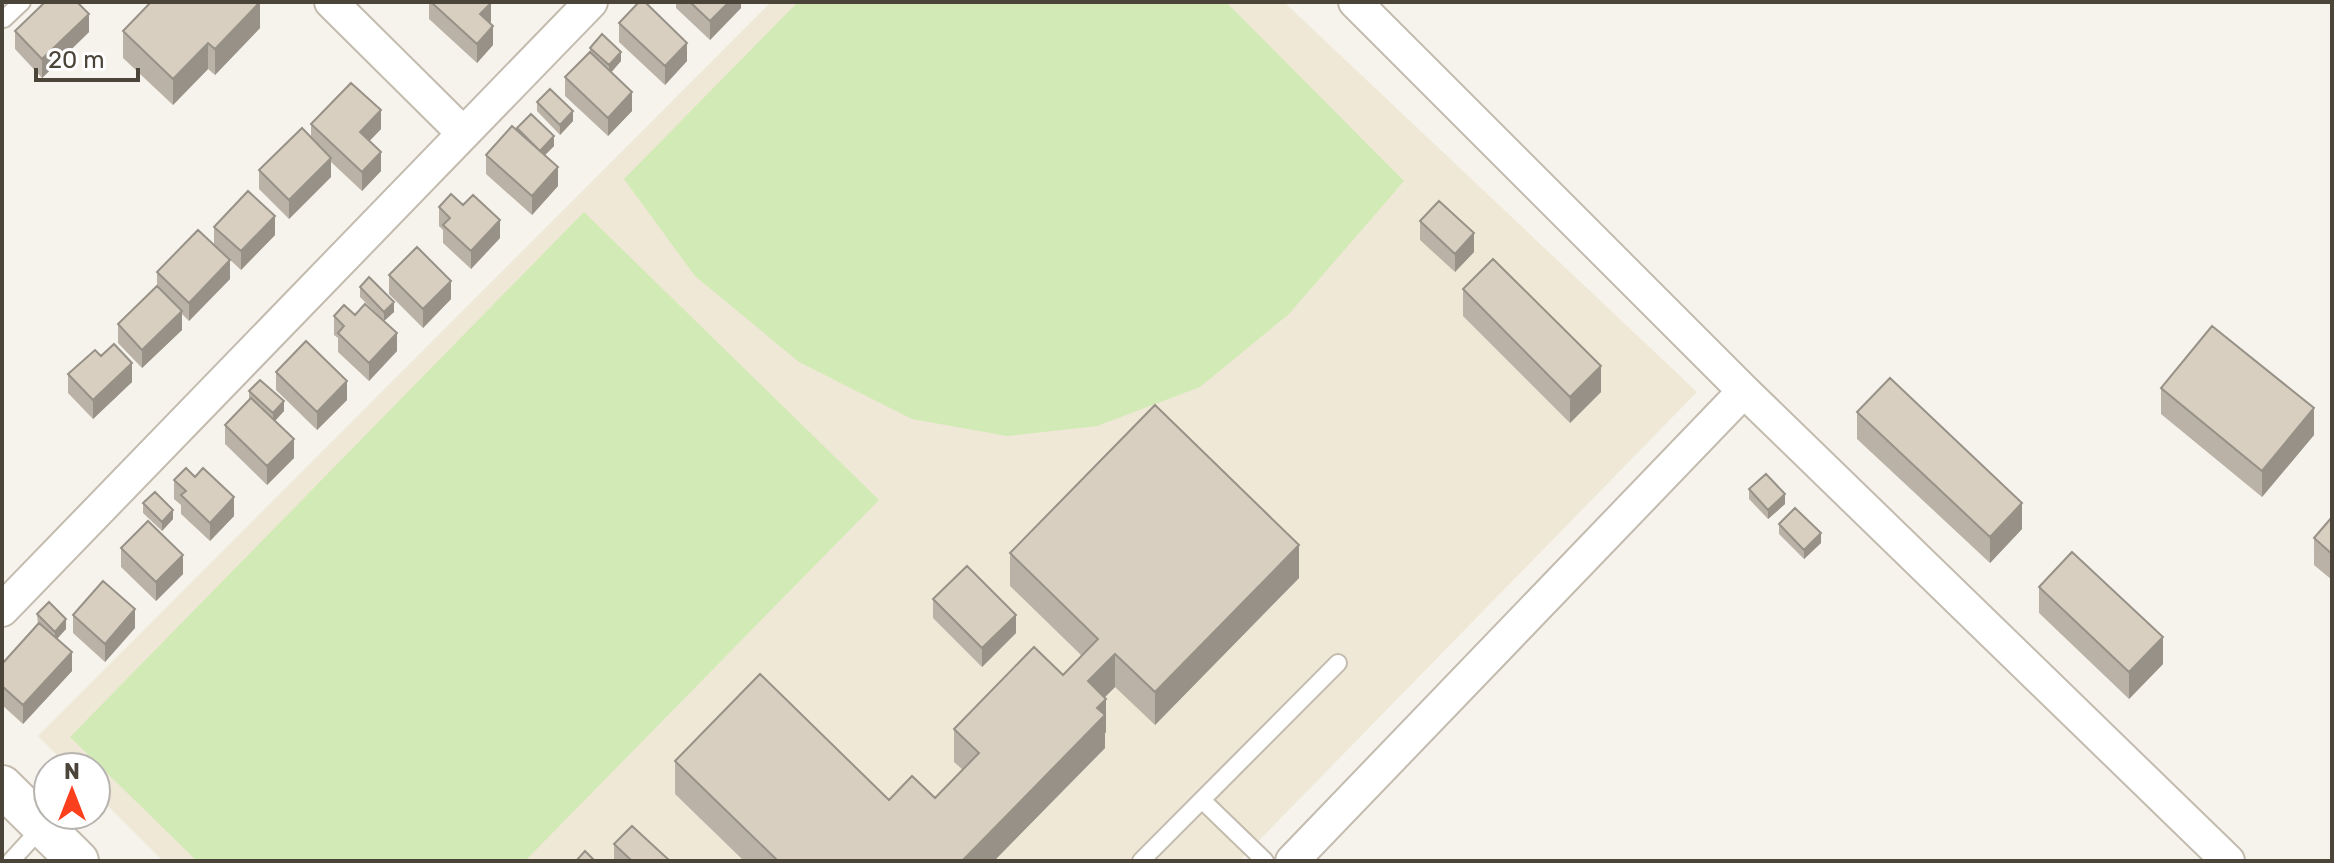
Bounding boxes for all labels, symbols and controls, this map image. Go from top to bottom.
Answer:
scale bar [36,32,138,82]
text: 20 m [48,46,105,74]
north arrow [32,751,112,831]
text: N [64,758,80,785]

